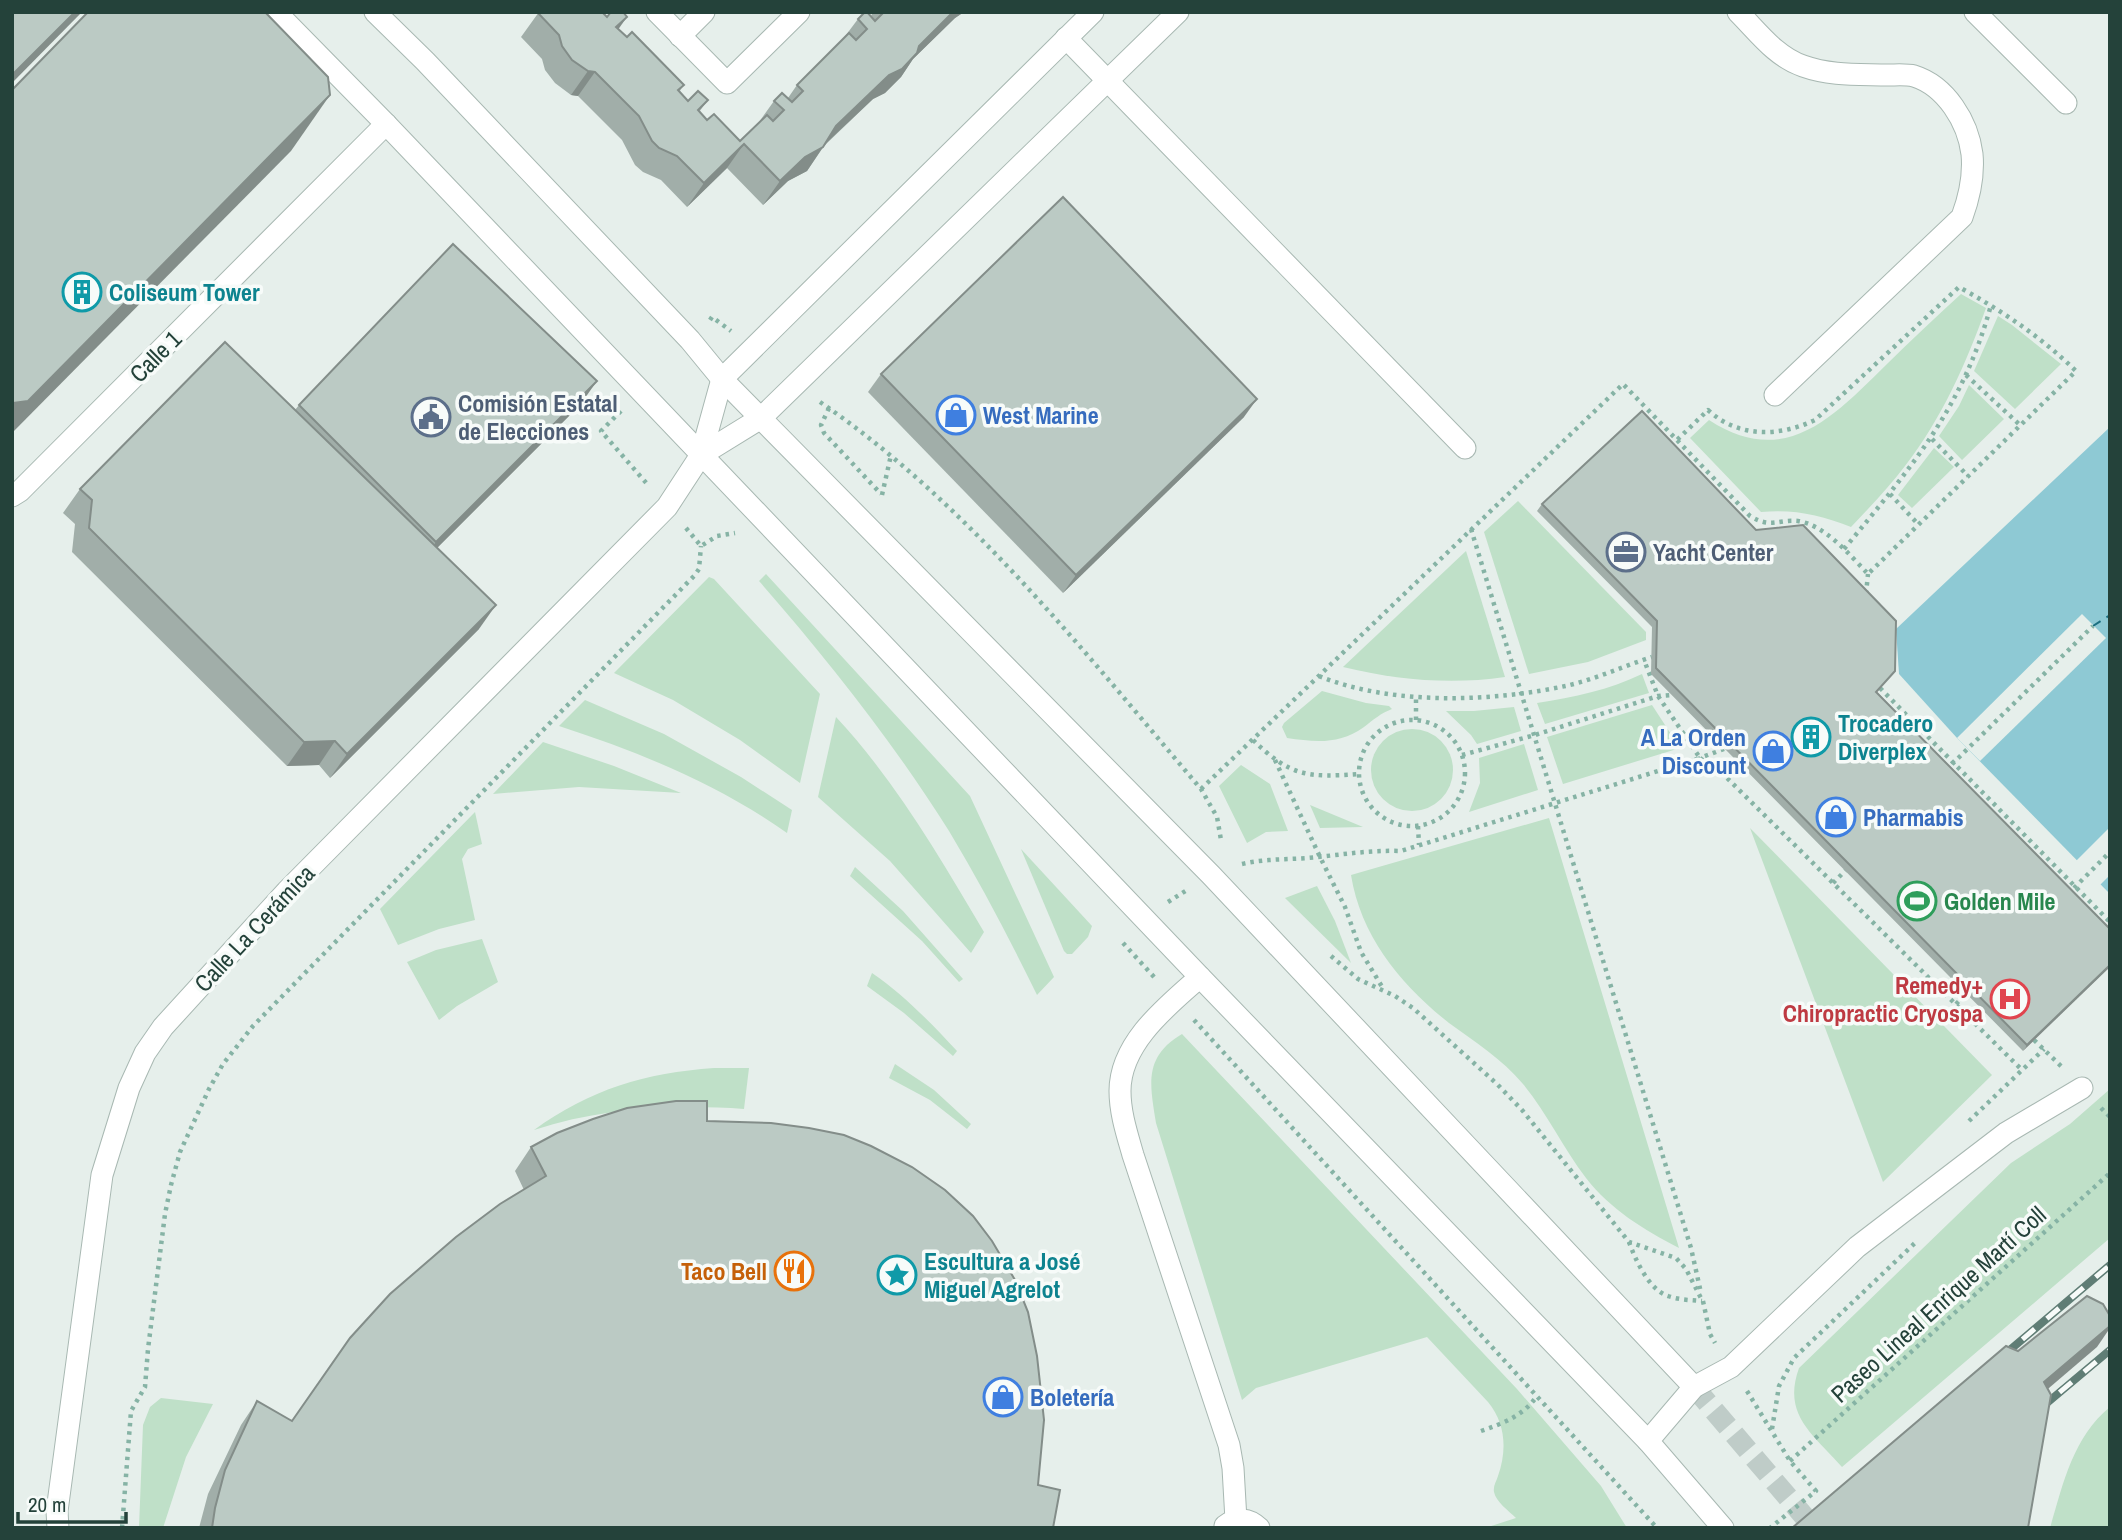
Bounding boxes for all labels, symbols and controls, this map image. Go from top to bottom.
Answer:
building icon: Coliseum Tower [61,271,103,313]
place label: Coliseum Tower [109,276,260,308]
street label: Calle 1 [122,323,188,389]
place label: Comisión Estatal de Elecciones [458,387,618,447]
shop icon: West Marine [935,394,977,436]
public building icon: Comisión Estatal de Elecciones [410,396,452,438]
place label: West Marine [983,399,1099,431]
office icon: Yacht Center [1605,531,1647,573]
place label: Yacht Center [1653,536,1774,568]
place label: Trocadero Diverplex [1838,707,1933,767]
building icon: Trocadero Diverplex [1790,716,1832,758]
place label: A La Orden Discount [1641,721,1746,781]
shop icon: A La Orden Discount [1752,730,1794,772]
shop icon: Pharmabis [1815,796,1857,838]
place label: Pharmabis [1863,801,1964,833]
street label: Calle La Cerámica [187,857,321,999]
sports icon: Golden Mile [1896,880,1938,922]
place label: Golden Mile [1944,885,2056,917]
place label: Remedy+ Chiropractic Cryospa [1783,969,1983,1029]
hospital icon: Remedy+ Chiropractic Cryospa [1989,978,2031,1020]
street label: Paseo Lineal Enrique Martí Coll [1824,1199,2052,1409]
place label: Escultura a José Miguel Agrelot [924,1245,1080,1305]
restaurant icon: Taco Bell [773,1250,815,1292]
place icon: Escultura a José Miguel Agrelot [876,1254,918,1296]
place label: Taco Bell [681,1255,767,1287]
shop icon: Boletería [982,1376,1024,1418]
place label: Boletería [1030,1381,1114,1413]
scale bar [18,1480,126,1524]
text: 20 m [28,1490,66,1519]

